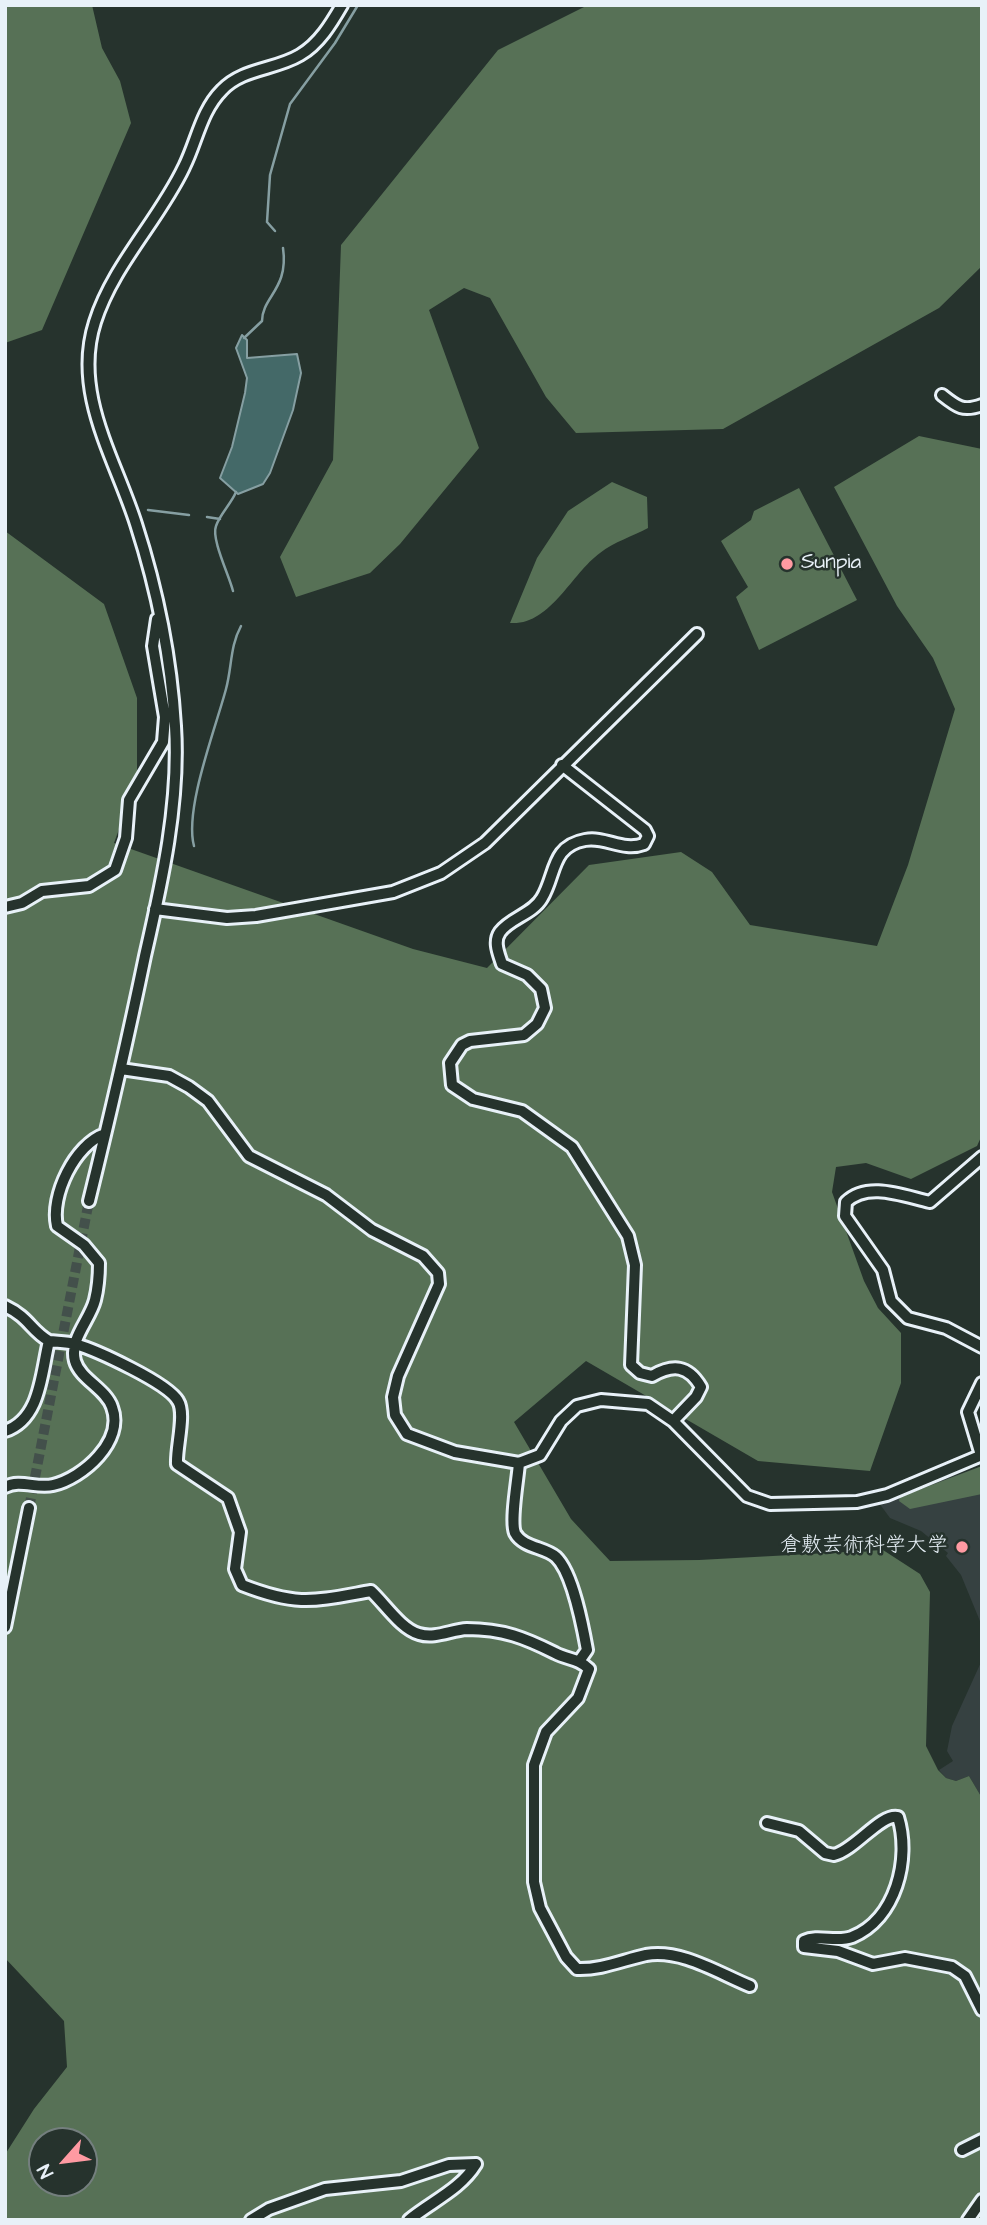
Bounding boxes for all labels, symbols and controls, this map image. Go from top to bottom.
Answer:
place label: Sunpia [801,551,861,577]
marker: Sunpia [779,556,795,572]
place label: 倉敷芸術科学大学 [780,1534,948,1560]
marker: 倉敷芸術科学大学 [954,1539,970,1555]
north arrow [28,2127,98,2197]
text: N [31,2160,61,2183]

